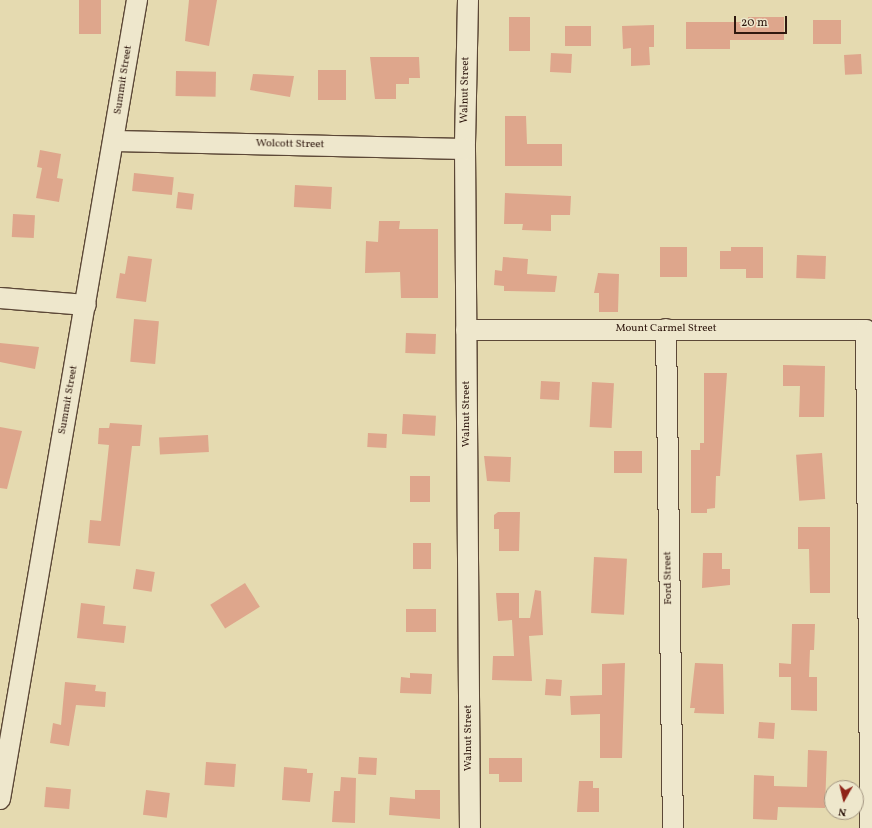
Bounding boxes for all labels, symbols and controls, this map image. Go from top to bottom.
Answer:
scale bar [736,8,789,34]
text: 20 m [741,15,768,31]
street label: Summit Street [112,44,136,116]
street label: Walnut Street [459,57,473,123]
street label: Wolcott Street [256,138,324,152]
street label: Mount Carmel Street [615,322,717,336]
street label: Summit Street [56,364,82,436]
street label: Walnut Street [460,381,474,447]
street label: Ford Street [662,551,676,605]
street label: Walnut Street [462,705,476,771]
north arrow [824,780,864,820]
text: N [837,803,847,819]

